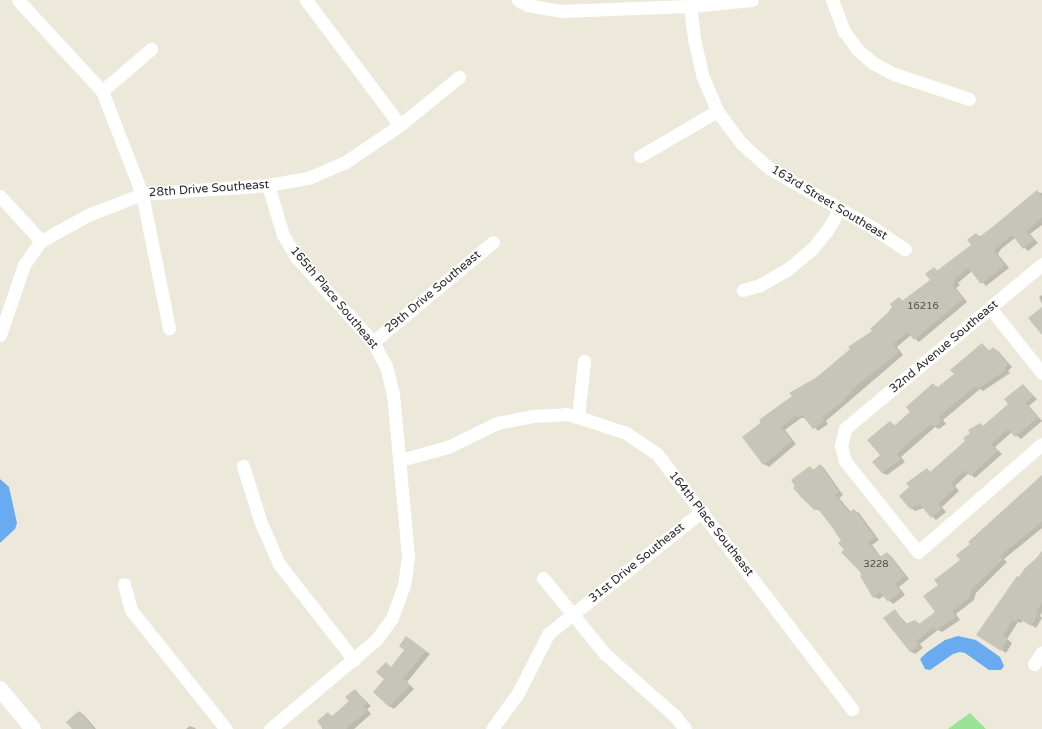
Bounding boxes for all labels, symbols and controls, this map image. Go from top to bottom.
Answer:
street label: 163rd Street Southeast [768,163,890,243]
street label: 28th Drive Southeast [148,178,270,200]
street label: 165th Place Southeast [287,244,381,352]
street label: 29th Drive Southeast [382,248,484,336]
street label: 32nd Avenue Southeast [887,297,1001,397]
house number: 16216 [907,301,939,313]
street label: 164th Place Southeast [666,469,756,579]
street label: 31st Drive Southeast [586,520,688,606]
house number: 3228 [863,559,889,571]

